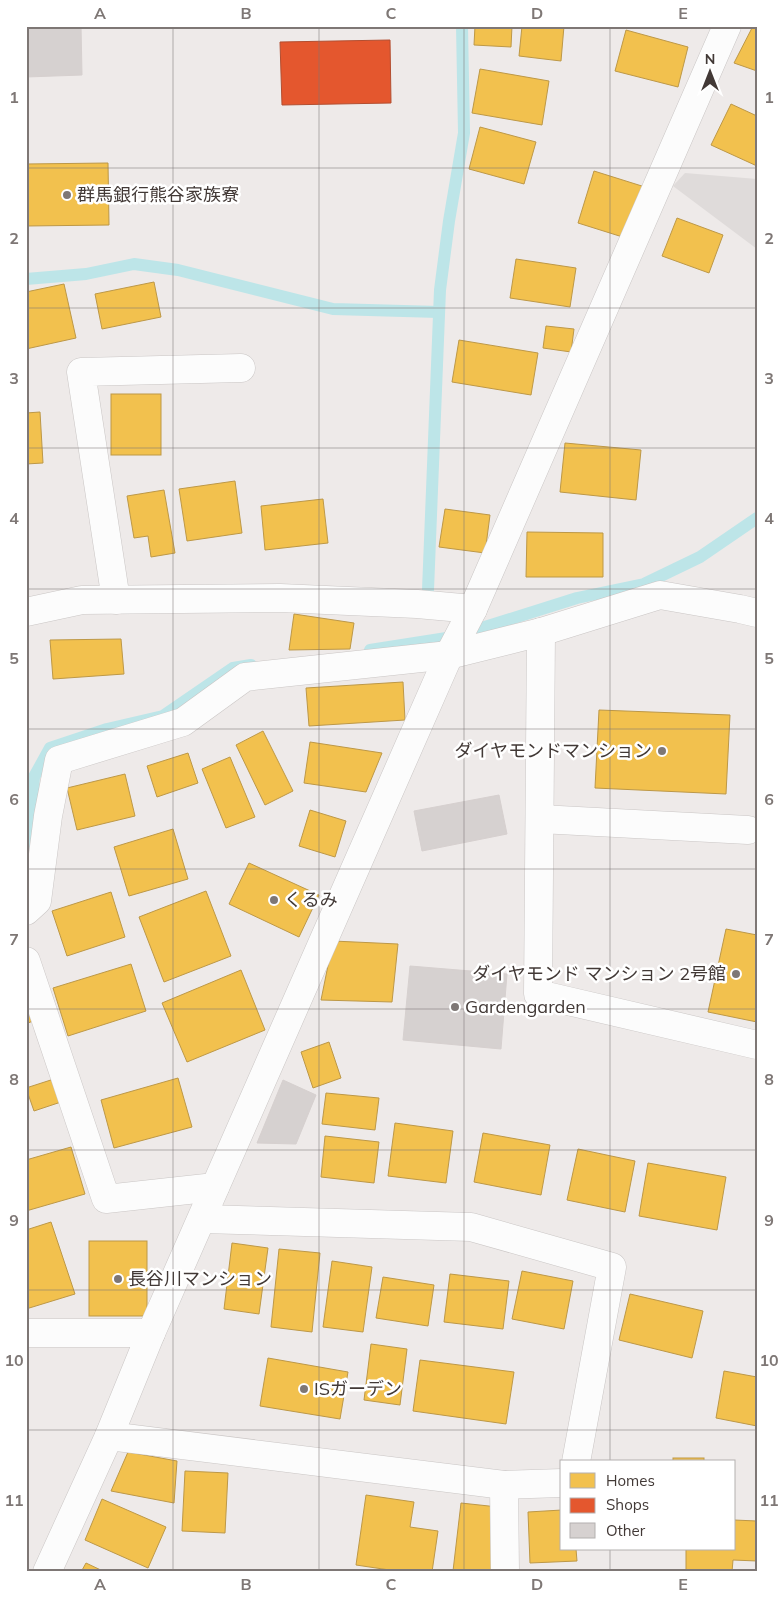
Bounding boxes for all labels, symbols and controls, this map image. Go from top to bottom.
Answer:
text: A [94,3,106,23]
text: B [240,3,252,23]
text: C [386,3,397,23]
text: D [531,3,543,23]
text: E [678,3,688,23]
north arrow [686,48,736,98]
text: N [705,50,715,68]
text: 1 [9,87,19,107]
text: 1 [764,87,774,107]
place label: 群馬銀行熊谷家族寮 [77,183,239,206]
marker: 群馬銀行熊谷家族寮 [61,189,73,201]
text: 2 [9,228,19,248]
text: 2 [764,228,774,248]
text: 3 [9,368,19,388]
text: 3 [764,368,774,388]
text: 4 [9,508,19,528]
text: 4 [764,508,774,528]
text: 5 [9,648,19,668]
text: 5 [764,648,774,668]
place label: ダイヤモンドマンション [455,739,652,762]
marker: ダイヤモンドマンション [656,745,668,757]
text: 6 [9,789,19,809]
text: 6 [764,789,774,809]
place label: くるみ [284,888,338,911]
marker: くるみ [268,894,280,906]
text: 7 [9,929,19,949]
text: 7 [764,929,774,949]
place label: ダイヤモンド マンション 2号館 [472,962,726,985]
marker: ダイヤモンド マンション 2号館 [730,968,742,980]
place label: Gardengarden [465,995,586,1018]
marker: Gardengarden [449,1001,461,1013]
text: 8 [9,1069,19,1089]
text: 8 [764,1069,774,1089]
text: 9 [9,1210,19,1230]
text: 9 [764,1210,774,1230]
place label: 長谷川マンション [128,1267,272,1290]
marker: 長谷川マンション [112,1273,124,1285]
text: 10 [4,1350,24,1370]
text: 10 [759,1350,779,1370]
place label: ISガーデン [314,1377,402,1400]
marker: ISガーデン [298,1383,310,1395]
legend [560,1460,736,1550]
text: Homes [606,1471,655,1490]
text: 11 [4,1490,24,1510]
text: 11 [759,1490,779,1510]
text: Shops [606,1495,649,1514]
text: Other [606,1521,646,1540]
text: A [94,1574,106,1594]
text: B [240,1574,252,1594]
text: C [386,1574,397,1594]
text: D [531,1574,543,1594]
text: E [678,1574,688,1594]

